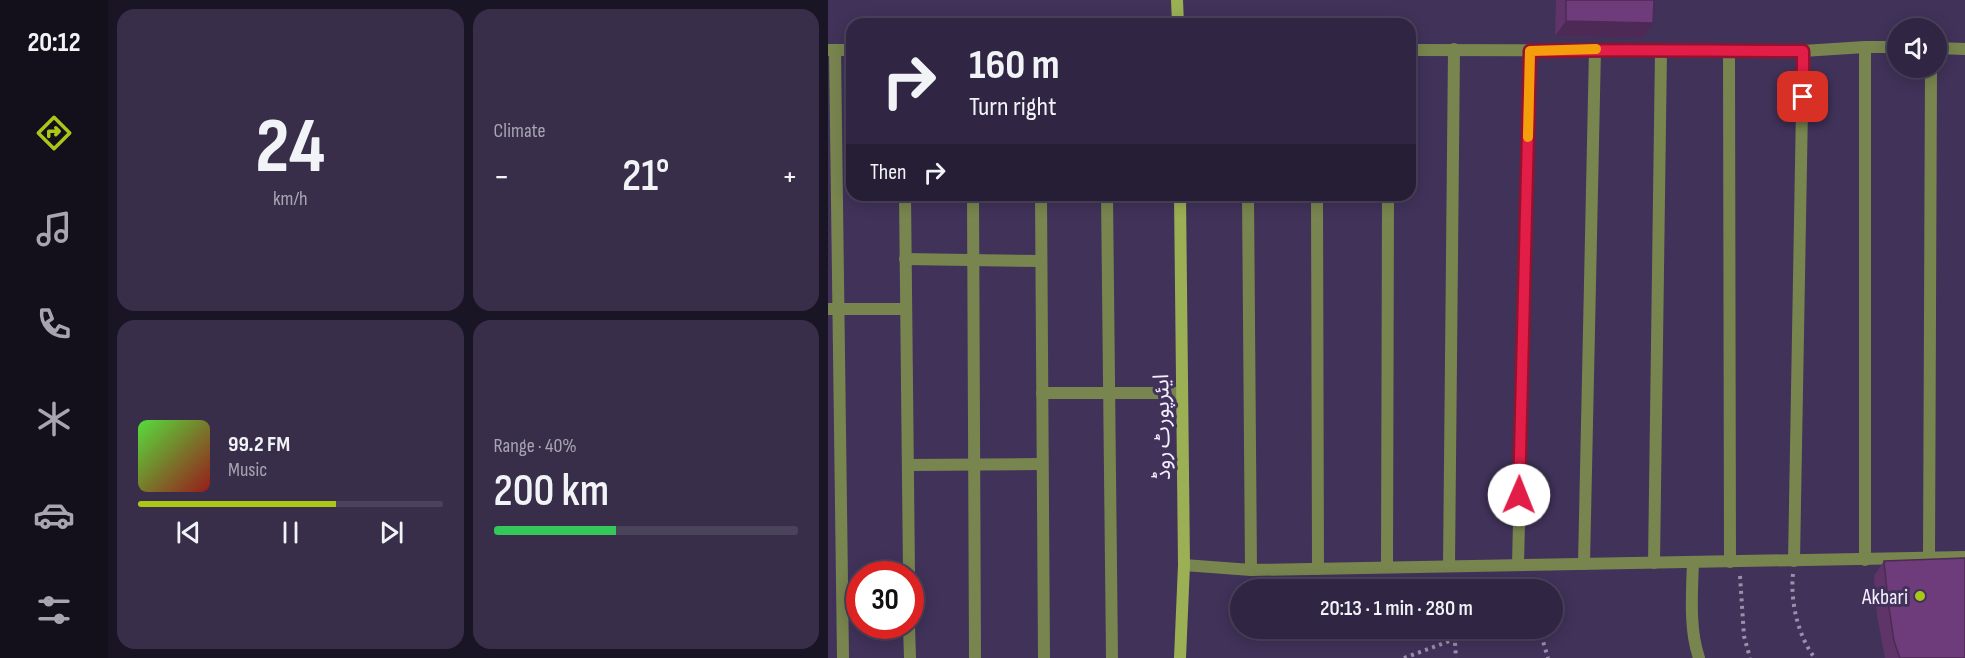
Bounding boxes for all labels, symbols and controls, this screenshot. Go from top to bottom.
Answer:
map controls [1887,18,1947,78]
button: sound [1887,18,1947,78]
text: 20:12 [27,27,81,59]
text: 160 m [969,40,1060,91]
icon: right [870,42,948,120]
pin [1777,71,1828,122]
icon: arrive [1786,80,1819,113]
text: Turn right [969,91,1056,123]
text: 24 [255,101,325,194]
icon: directions [33,112,75,154]
text: Climate [494,119,546,143]
text: 21° [622,149,670,204]
icon: right [918,156,951,189]
text: − [494,157,510,197]
text: + [782,157,798,197]
text: Then [870,159,906,186]
text: km/h [273,187,308,211]
icon: music [33,208,75,250]
icon: phone [33,303,75,345]
street label: ایئرپورٹ روڈ [1148,374,1177,480]
icon: climate [33,398,75,440]
text: 99.2 FM [228,431,290,458]
text: Range · 40% [494,434,577,458]
text: Music [228,458,267,482]
position arrow [1487,463,1551,527]
text: 200 km [494,464,609,519]
icon: car [33,494,75,536]
icon: previous [172,516,205,549]
icon: pause [274,516,307,549]
icon: next [375,516,408,549]
speed limit sign: 30 [846,561,924,639]
place label: Akbari [1861,584,1908,611]
icon: filters [33,589,75,631]
marker: Akbari [1913,589,1927,603]
text: 20:13 · 1 min · 280 m [1320,595,1473,622]

